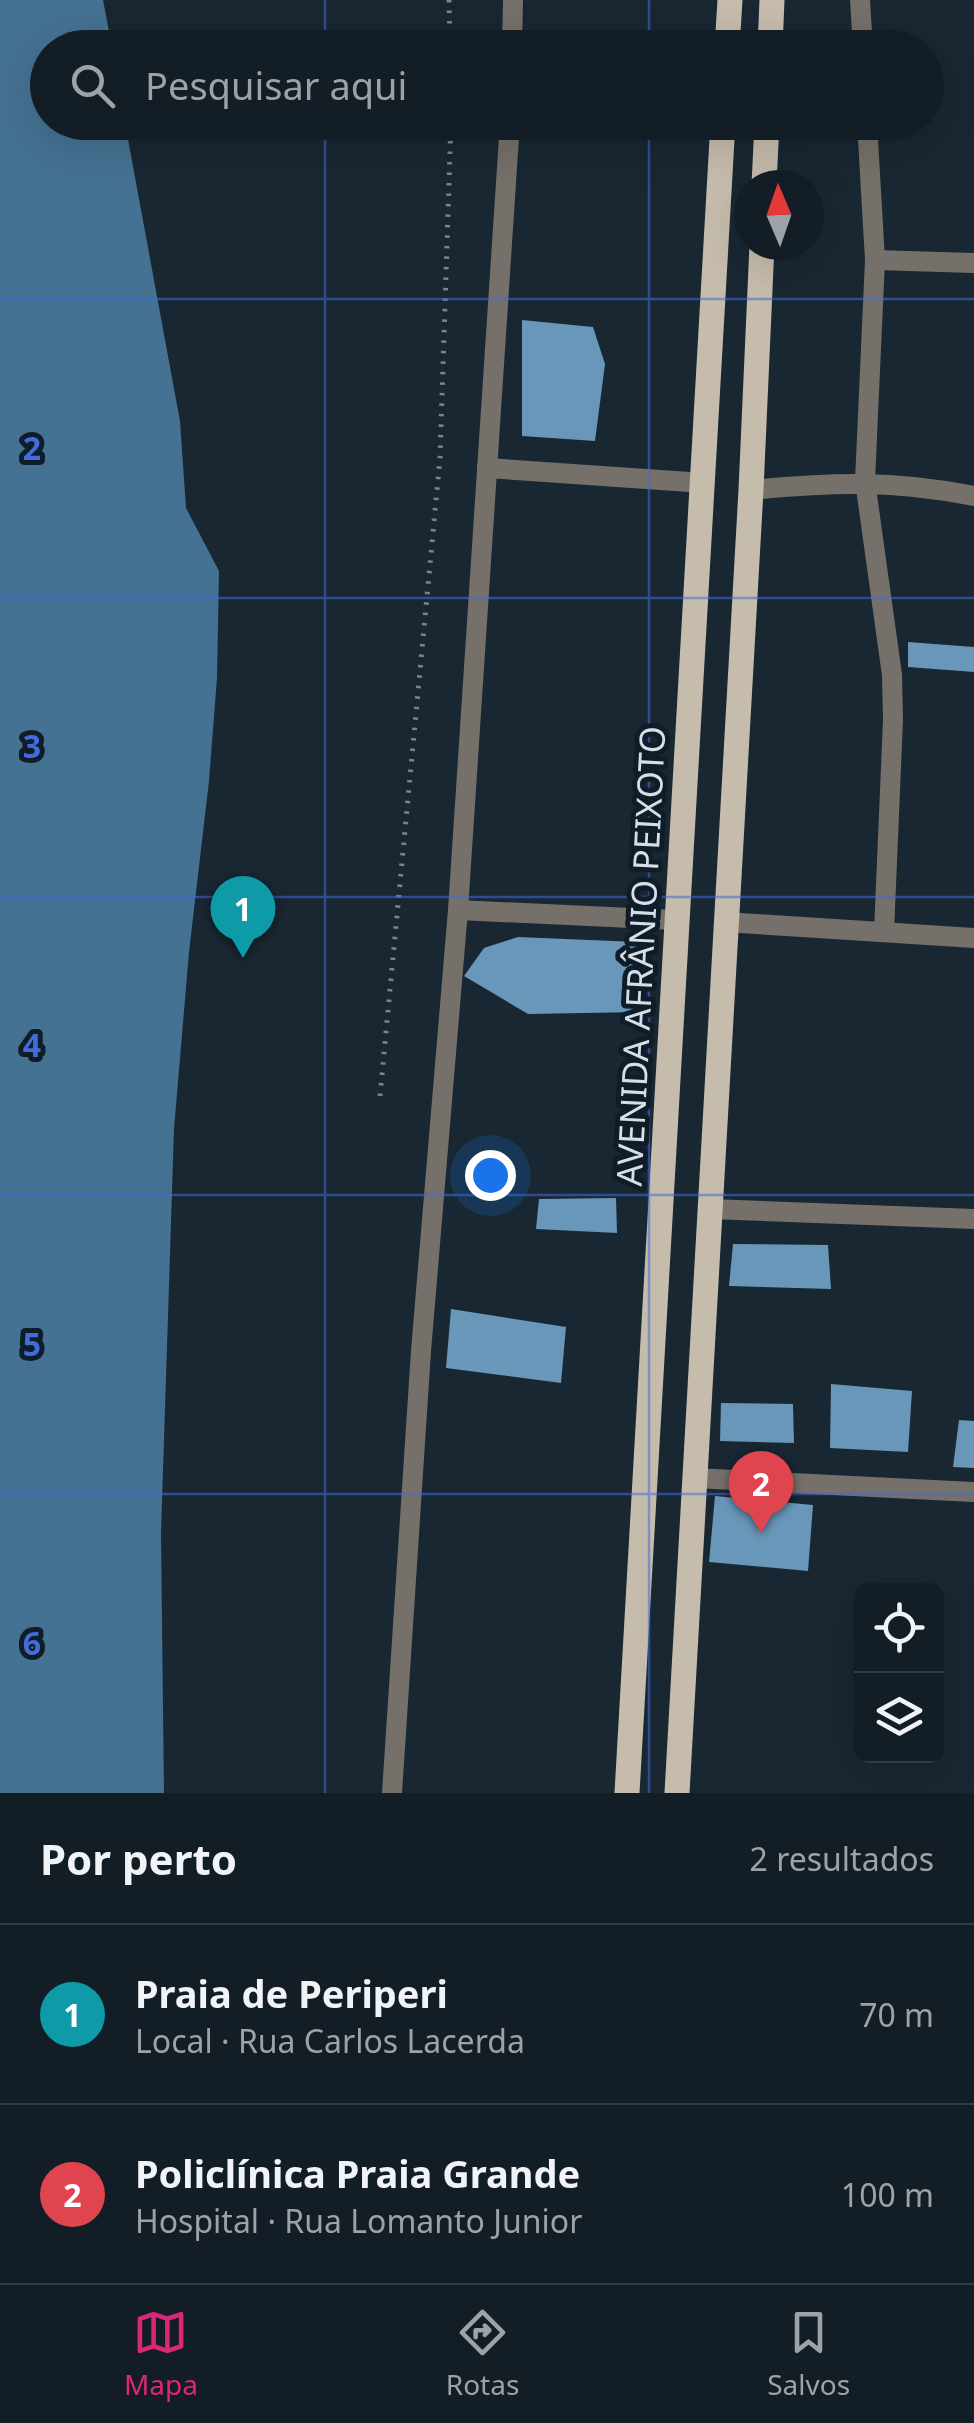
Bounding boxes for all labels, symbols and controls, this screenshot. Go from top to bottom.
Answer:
search box [30,30,944,140]
icon: search [65,58,120,113]
text: Pesquisar aqui [145,59,407,111]
north arrow [734,170,824,260]
text: 2 [23,426,41,469]
text: 3 [23,724,41,767]
street label: AVENIDA AFRÂNIO PEIXOTO [604,725,676,1187]
pin: 1 [210,876,276,958]
text: 4 [23,1023,41,1066]
your location [465,1150,516,1201]
text: 5 [23,1322,41,1365]
pin: 2 [728,1450,794,1533]
map controls [854,1583,944,1763]
button: locate [854,1583,944,1673]
text: 6 [23,1621,41,1664]
button: layers [854,1673,944,1763]
text: Por perto [40,1830,237,1887]
text: 2 resultados [750,1837,934,1880]
text: Praia de Periperi [135,1967,448,2019]
text: 1 [63,1993,82,2036]
text: 70 m [859,1993,934,2036]
text: Local · Rua Carlos Lacerda [135,2019,525,2062]
text: Policlínica Praia Grande [135,2147,580,2199]
text: 2 [63,2173,82,2216]
text: 100 m [841,2173,934,2216]
text: Hospital · Rua Lomanto Junior [135,2199,582,2242]
tab: Mapa [124,2305,198,2403]
tab: Rotas [446,2305,519,2403]
tab: Salvos [767,2305,850,2403]

